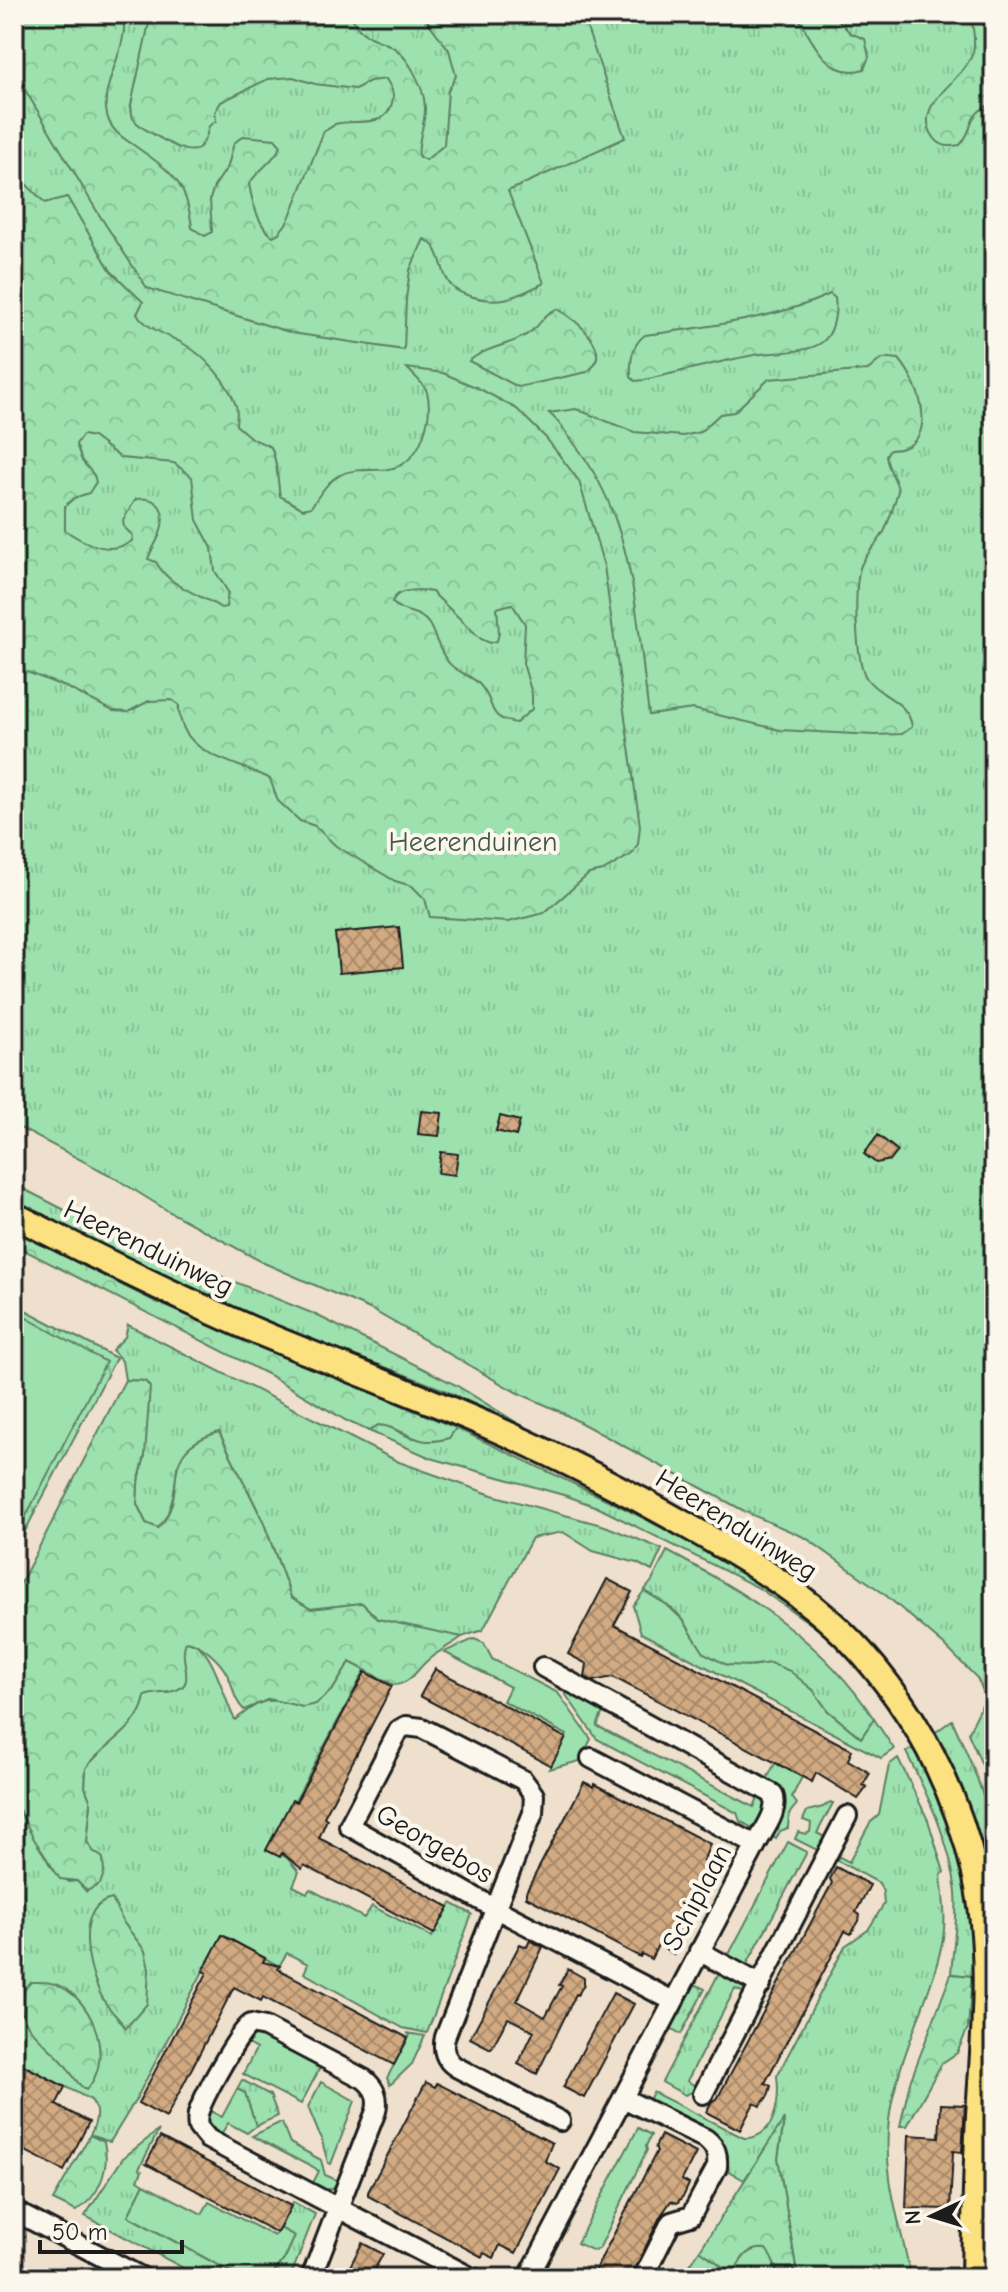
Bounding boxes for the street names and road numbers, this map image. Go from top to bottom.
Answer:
street label: Heerenduinweg [59,1193,238,1303]
street label: Heerenduinweg [650,1462,823,1587]
street label: Georgebos [371,1798,498,1890]
street label: Schiplaan [656,1839,738,1956]

